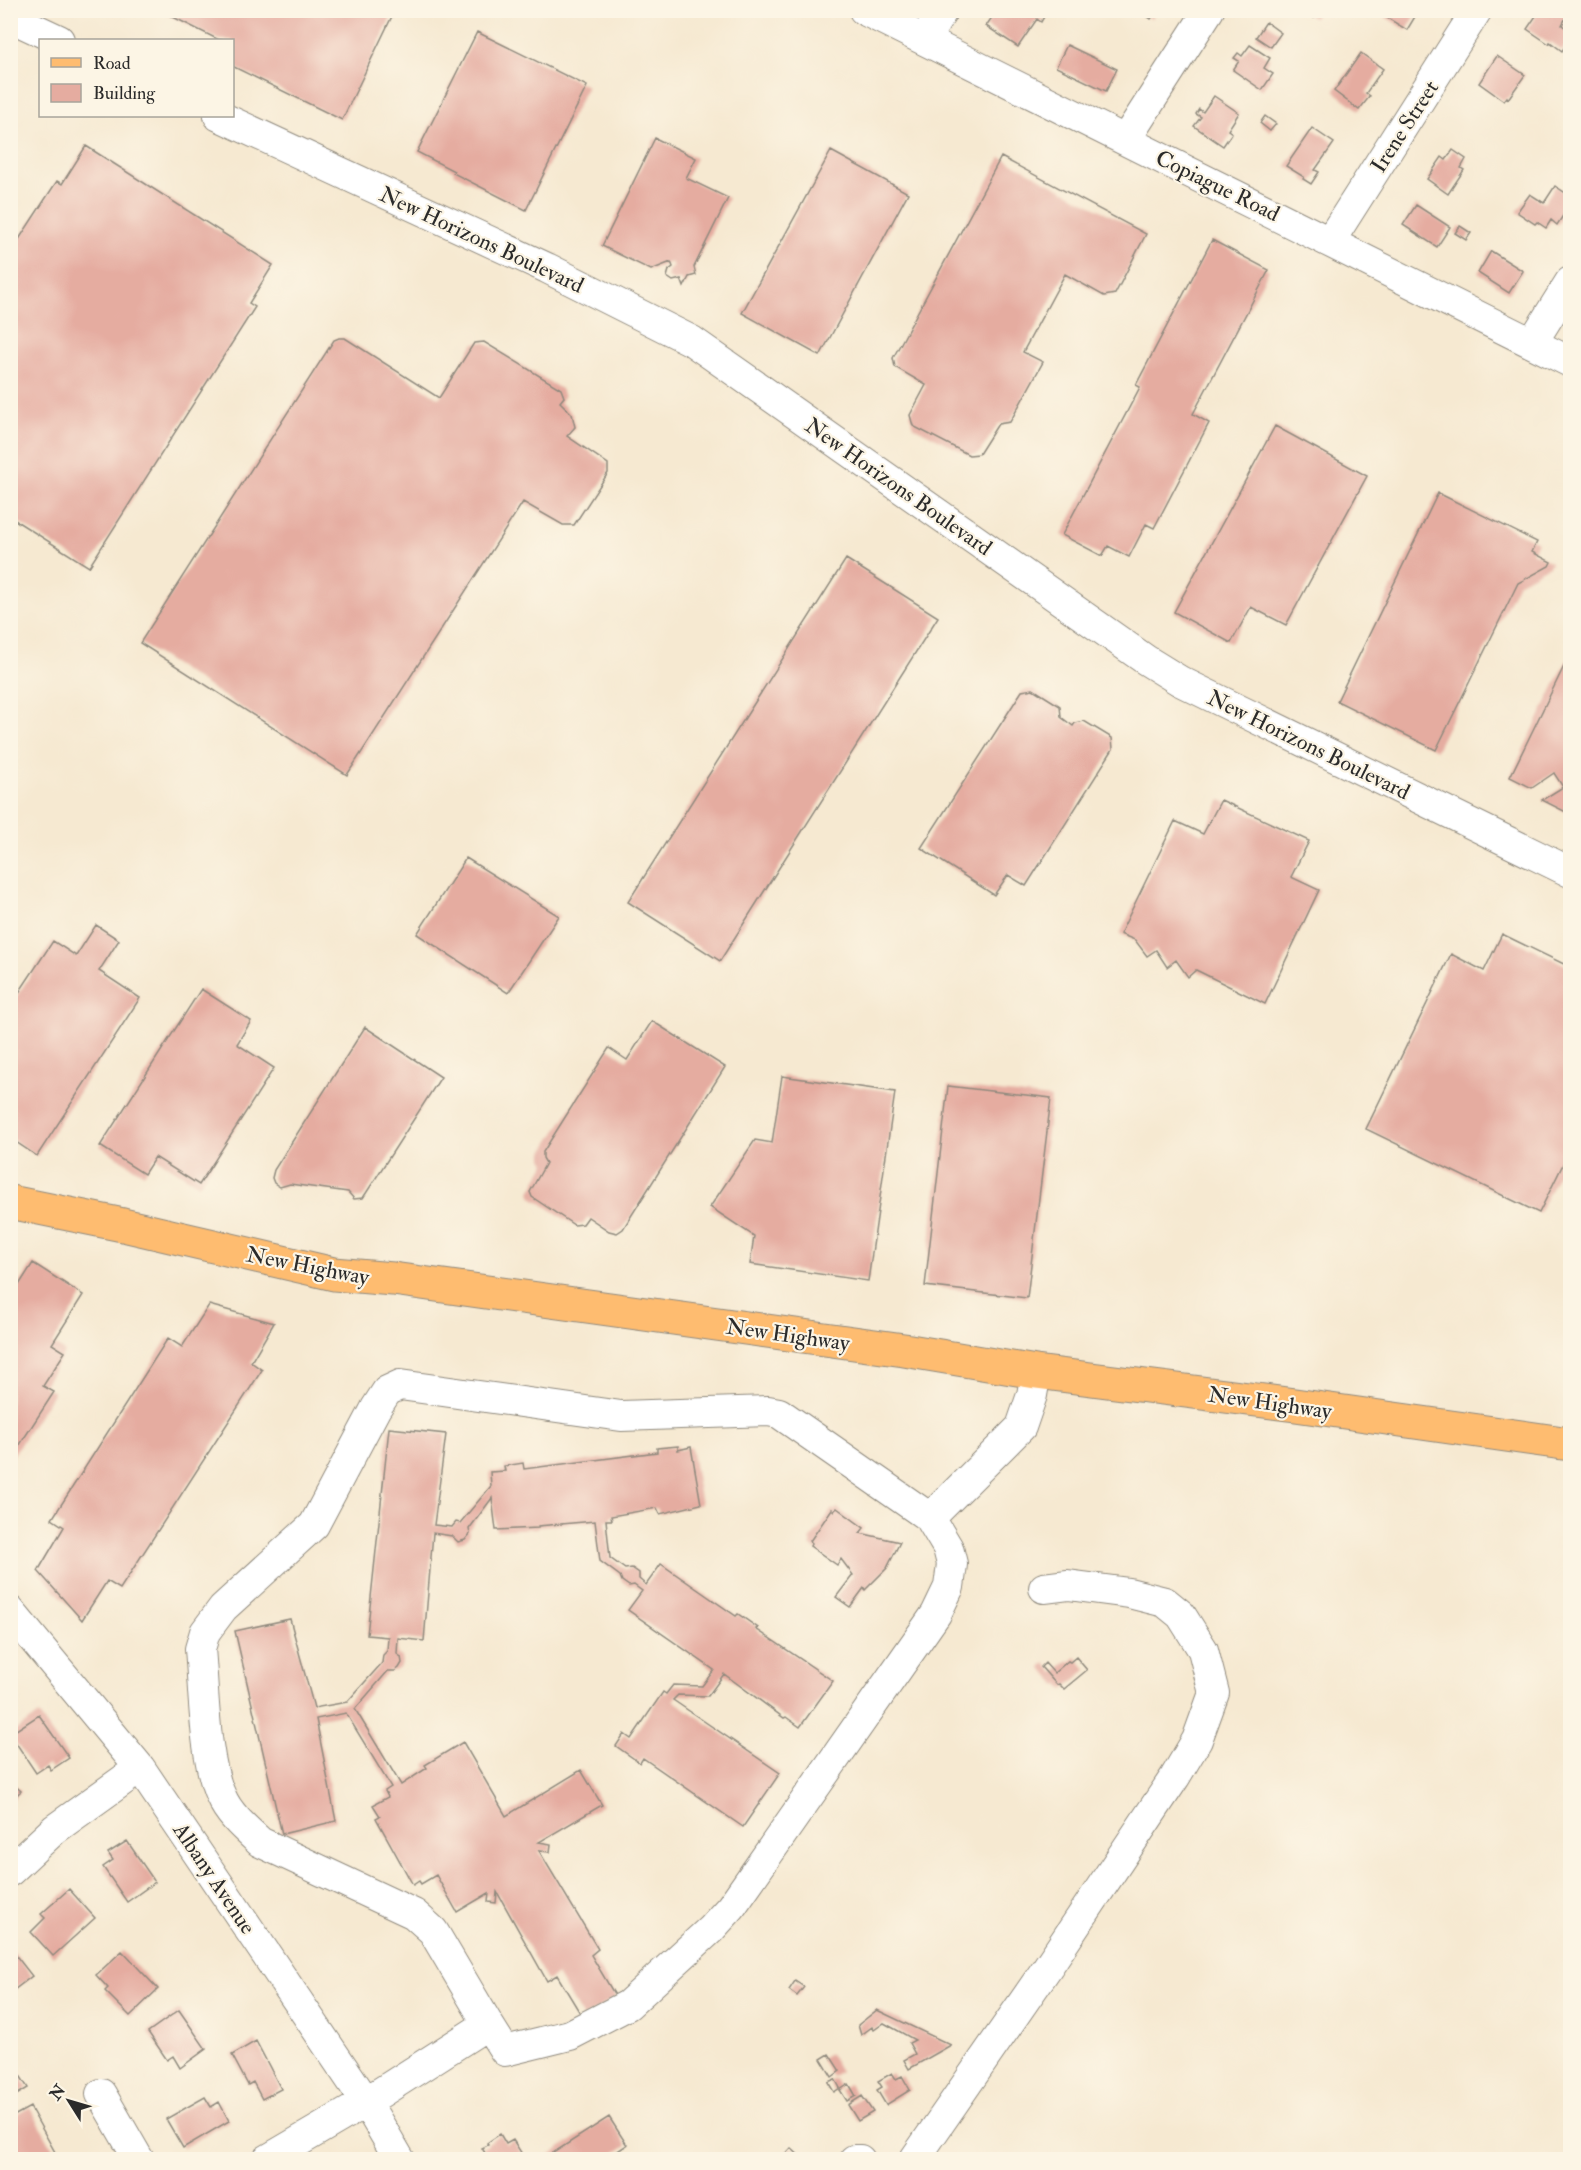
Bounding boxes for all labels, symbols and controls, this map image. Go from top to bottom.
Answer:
legend [39,39,234,117]
text: Road [93,52,131,75]
street label: Irene Street [1365,75,1445,178]
text: Building [93,82,156,105]
street label: Copiague Road [1150,144,1284,229]
street label: New Horizons Boulevard [375,180,588,300]
street label: New Horizons Boulevard [799,412,998,562]
street label: New Horizons Boulevard [1203,684,1415,806]
street label: New Highway [244,1240,372,1292]
street label: New Highway [724,1312,852,1358]
street label: New Highway [1206,1380,1334,1426]
street label: Albany Avenue [166,1817,262,1940]
north arrow [39,2071,99,2131]
text: N [45,2080,71,2105]

